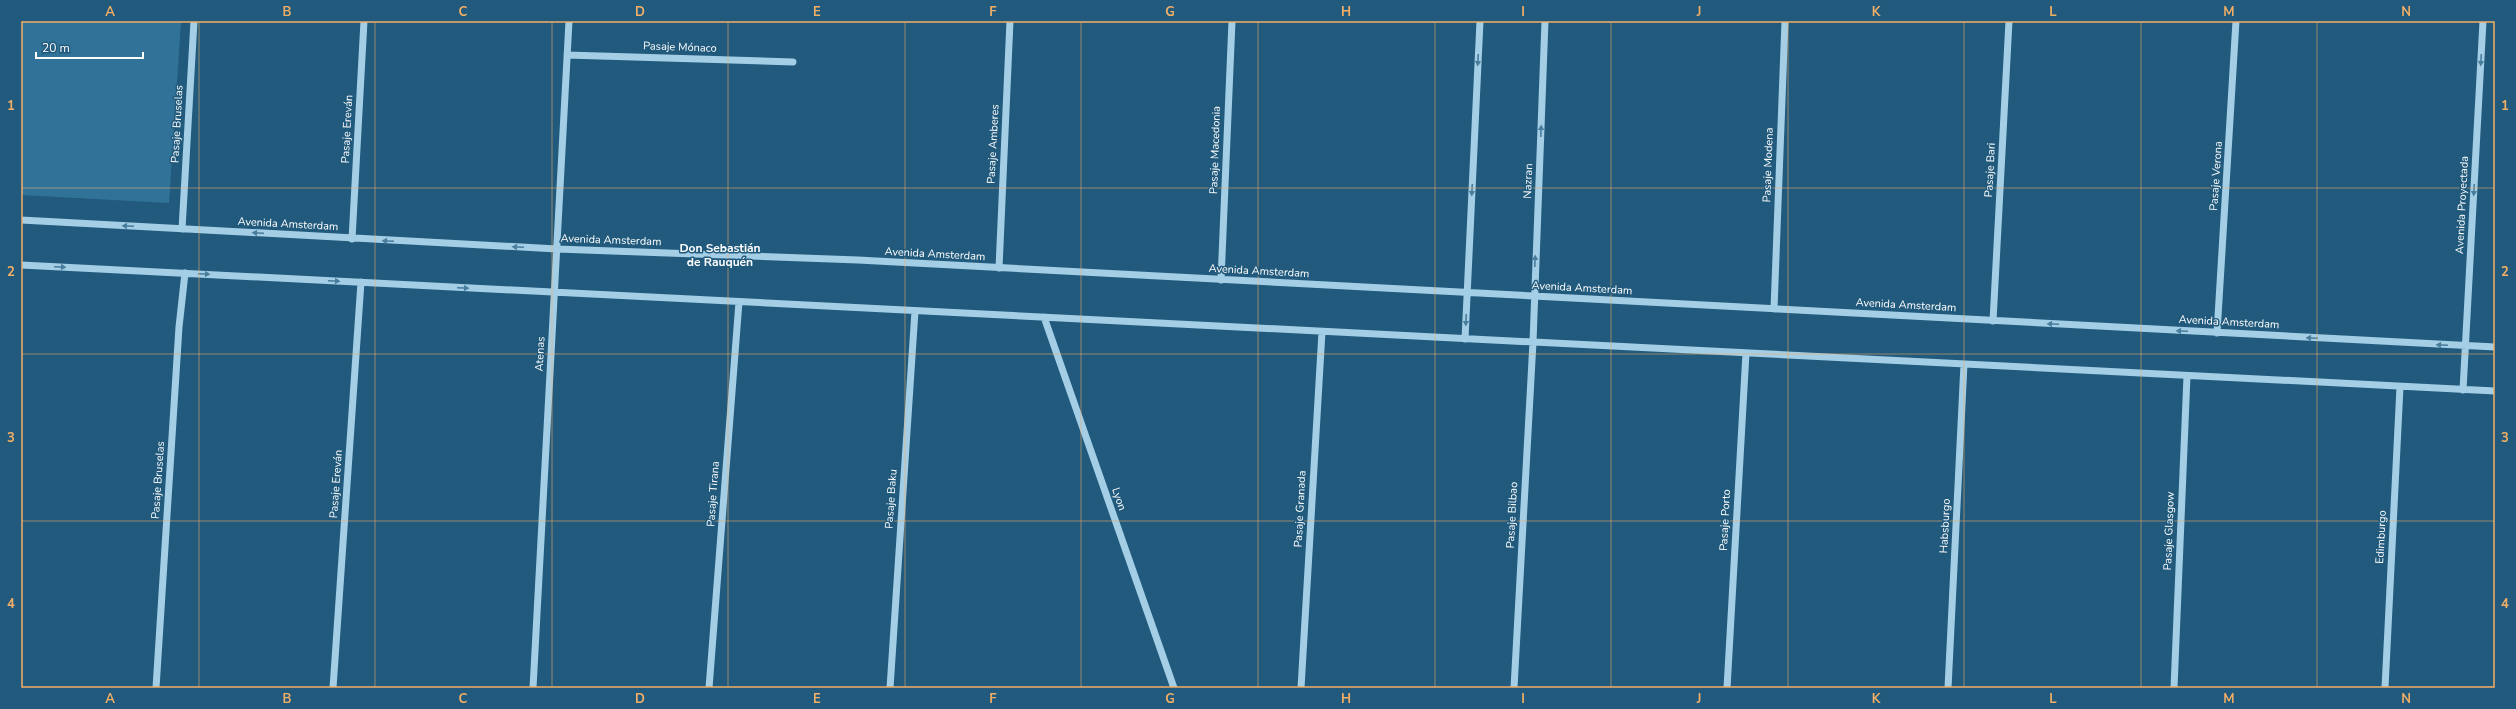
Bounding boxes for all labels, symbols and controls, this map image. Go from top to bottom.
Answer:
text: A [105,3,115,21]
text: B [283,3,292,21]
text: C [459,3,468,21]
text: D [635,3,645,21]
text: E [813,3,821,21]
text: F [989,3,997,21]
text: G [1165,3,1175,21]
text: H [1341,3,1351,21]
text: I [1521,3,1525,21]
text: J [1696,3,1701,21]
text: K [1872,3,1881,21]
text: L [2049,3,2057,21]
text: M [2223,3,2235,21]
text: N [2401,3,2411,21]
scale bar [36,34,143,60]
street label: Pasaje Mónaco [643,38,717,56]
text: 20 m [42,40,70,56]
one-way arrow [1475,54,1482,66]
one-way arrow [2478,54,2484,67]
street label: Pasaje Bruselas [167,85,187,163]
street label: Pasaje Ereván [338,94,356,164]
text: 1 [7,97,15,115]
text: 1 [2501,97,2509,115]
street label: Pasaje Amberes [983,104,1003,184]
street label: Pasaje Macedonia [1206,106,1224,194]
one-way arrow [1537,125,1544,137]
street label: Pasaje Modena [1759,127,1777,203]
street label: Pasaje Verona [2206,141,2226,211]
street label: Pasaje Bari [1981,142,1999,198]
street label: Avenida Proyectada [2452,155,2472,254]
street label: Nazran [1520,163,1536,199]
one-way arrow [1469,184,1476,196]
one-way arrow [2471,184,2477,197]
street label: Avenida Amsterdam [237,214,339,234]
one-way arrow [121,223,134,229]
one-way arrow [252,230,264,237]
street label: Avenida Amsterdam [560,231,662,249]
one-way arrow [382,237,394,244]
district label: Don Sebastián de Rauquén [679,240,761,270]
one-way arrow [512,244,524,251]
street label: Avenida Amsterdam [884,244,986,264]
one-way arrow [1532,255,1539,267]
street label: Avenida Amsterdam [1208,261,1310,281]
text: 2 [7,263,15,281]
text: 2 [2501,263,2509,281]
one-way arrow [54,264,67,270]
one-way arrow [198,271,210,278]
one-way arrow [328,277,340,284]
street label: Avenida Amsterdam [1531,278,1633,298]
one-way arrow [457,284,469,291]
street label: Avenida Amsterdam [1855,295,1957,315]
street label: Avenida Amsterdam [2178,312,2280,332]
one-way arrow [1463,314,1469,327]
one-way arrow [2046,321,2059,327]
one-way arrow [2176,327,2188,334]
one-way arrow [2306,334,2318,341]
street label: Atenas [532,336,548,372]
one-way arrow [2436,341,2448,348]
text: 3 [7,429,15,447]
text: 3 [2501,429,2509,447]
street label: Pasaje Bruselas [148,441,168,519]
street label: Pasaje Ereván [326,449,346,519]
street label: Pasaje Tirana [703,460,723,527]
street label: Pasaje Baku [881,469,901,529]
street label: Pasaje Granada [1290,470,1310,548]
street label: Pasaje Bilbao [1503,481,1521,549]
street label: Lyon [1108,485,1130,513]
street label: Pasaje Porto [1716,489,1734,551]
street label: Pasaje Glasgow [2160,491,2178,571]
street label: Habsburgo [1936,498,1954,554]
street label: Edimburgo [2372,510,2390,564]
text: 4 [7,595,15,613]
text: 4 [2501,595,2509,613]
text: A [105,690,115,708]
text: B [283,690,292,708]
text: C [459,690,468,708]
text: D [635,690,645,708]
text: E [813,690,821,708]
text: F [989,690,997,708]
text: G [1165,690,1175,708]
text: H [1341,690,1351,708]
text: I [1521,690,1525,708]
text: J [1696,690,1701,708]
text: K [1872,690,1881,708]
text: L [2049,690,2057,708]
text: M [2223,690,2235,708]
text: N [2401,690,2411,708]

